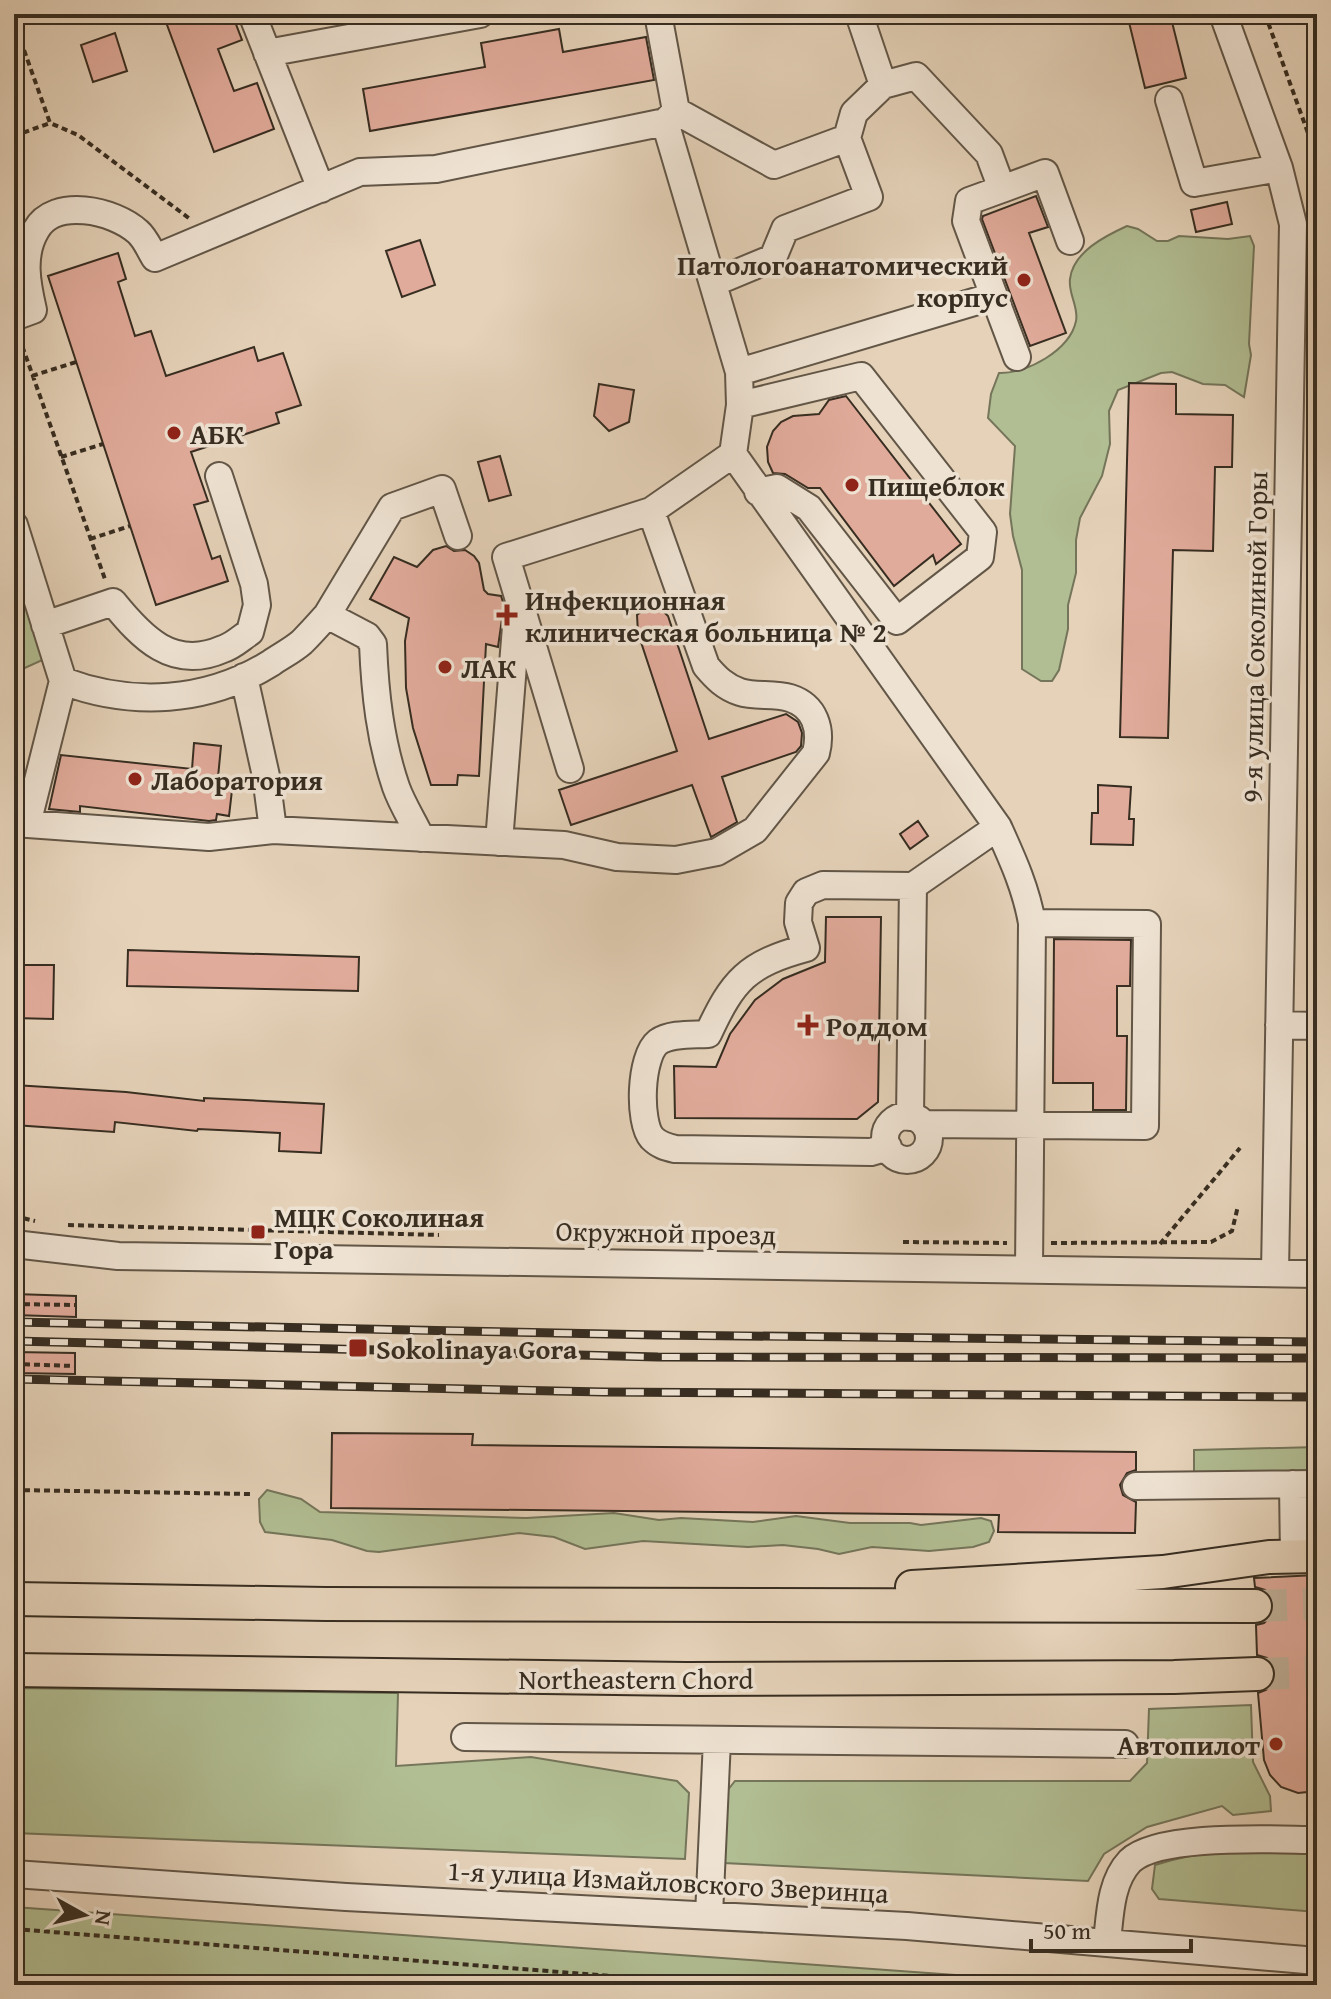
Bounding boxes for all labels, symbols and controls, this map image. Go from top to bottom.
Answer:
place label: Патологоанатомический корпус [677,244,1008,317]
marker: Патологоанатомический корпус [1015,271,1033,289]
place label: АБК [190,413,244,454]
marker: АБК [165,424,183,442]
place label: Пищеблок [868,465,1006,506]
street label: 9-я улица Соколиной Горы [1231,471,1277,803]
marker: Пищеблок [843,476,861,494]
place label: Инфекционная клиническая больница № 2 [525,579,887,652]
marker: Инфекционная клиническая больница № 2 [496,604,518,626]
place label: ЛАК [461,647,517,688]
marker: ЛАК [436,658,454,676]
place label: Лаборатория [151,759,323,800]
marker: Лаборатория [126,770,144,788]
place label: Роддом [826,1005,928,1046]
marker: Роддом [797,1014,819,1036]
place label: МЦК Соколиная Гора [274,1196,484,1269]
street label: Окружной проезд [555,1210,777,1254]
marker: МЦК Соколиная Гора [249,1223,267,1241]
place label: Sokolinaya Gora [376,1328,578,1369]
marker: Sokolinaya Gora [347,1337,369,1359]
street label: Northeastern Chord [518,1658,754,1699]
place label: Автопилот [1117,1724,1260,1765]
marker: Автопилот [1267,1735,1285,1753]
street label: 1-я улица Измайловского Зверинца [446,1849,890,1913]
north arrow [44,1875,124,1955]
scale bar [1031,1903,1191,1953]
text: N [87,1908,121,1928]
text: 50 m [1043,1913,1091,1948]

